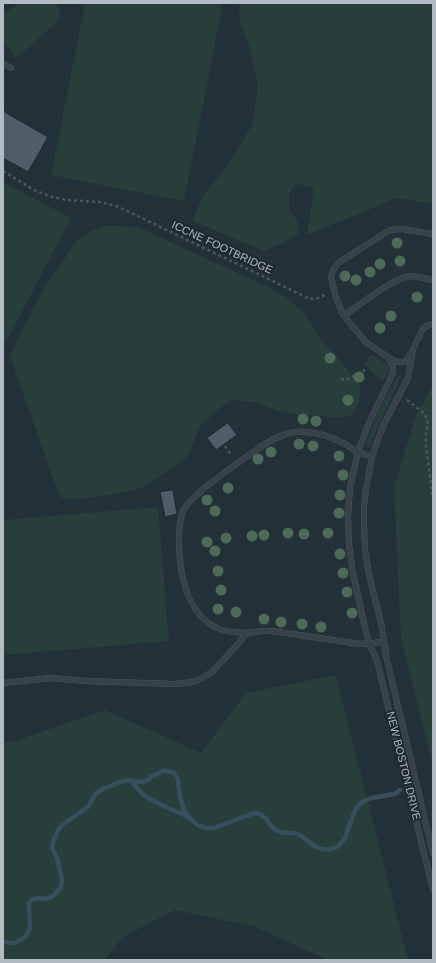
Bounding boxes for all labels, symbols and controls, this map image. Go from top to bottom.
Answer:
street label: ICCNE FOOTBRIDGE [169,219,275,277]
street label: NEW BOSTON DRIVE [383,710,423,822]

